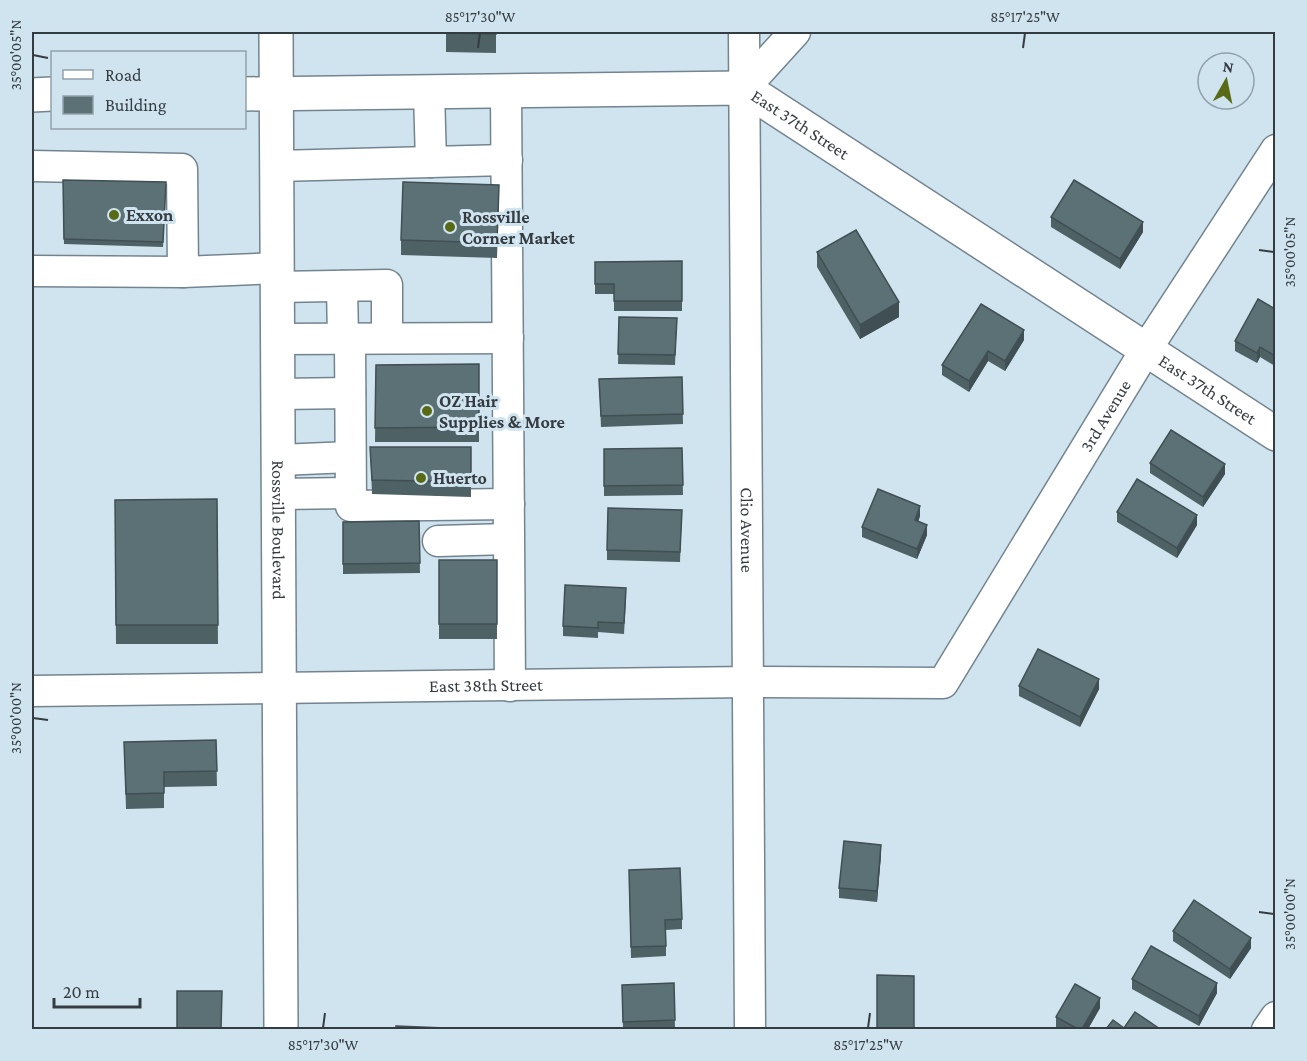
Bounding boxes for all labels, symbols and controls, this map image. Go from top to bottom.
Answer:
text: 85°17'30"W [445,9,515,25]
text: 85°17'25"W [990,9,1060,25]
text: 35°00'05"N [8,20,24,90]
legend [51,51,246,129]
north arrow [1196,51,1256,111]
text: N [1222,57,1235,76]
text: Road [105,65,142,85]
street label: East 37th Street [748,85,854,164]
text: Building [105,95,167,115]
place label: Exxon [126,205,174,225]
place label: Rossville Corner Market [462,207,575,248]
marker: Exxon [107,208,121,222]
text: 35°00'05"N [1282,217,1298,287]
marker: Rossville Corner Market [443,220,457,234]
street label: East 37th Street [1155,350,1261,429]
street label: 3rd Avenue [1076,376,1135,455]
place label: OZ Hair Supplies & More [439,391,565,432]
marker: OZ Hair Supplies & More [420,404,434,418]
street label: Rossville Boulevard [268,460,289,600]
place label: Huerto [433,468,487,488]
marker: Huerto [414,471,428,485]
street label: Clio Avenue [737,487,757,573]
street label: East 38th Street [429,675,544,696]
text: 35°00'00"N [8,682,24,754]
text: 35°00'00"N [1282,878,1298,950]
scale bar [54,971,140,1009]
text: 20 m [63,982,100,1002]
text: 85°17'30"W [288,1037,358,1053]
text: 85°17'25"W [833,1037,903,1053]

